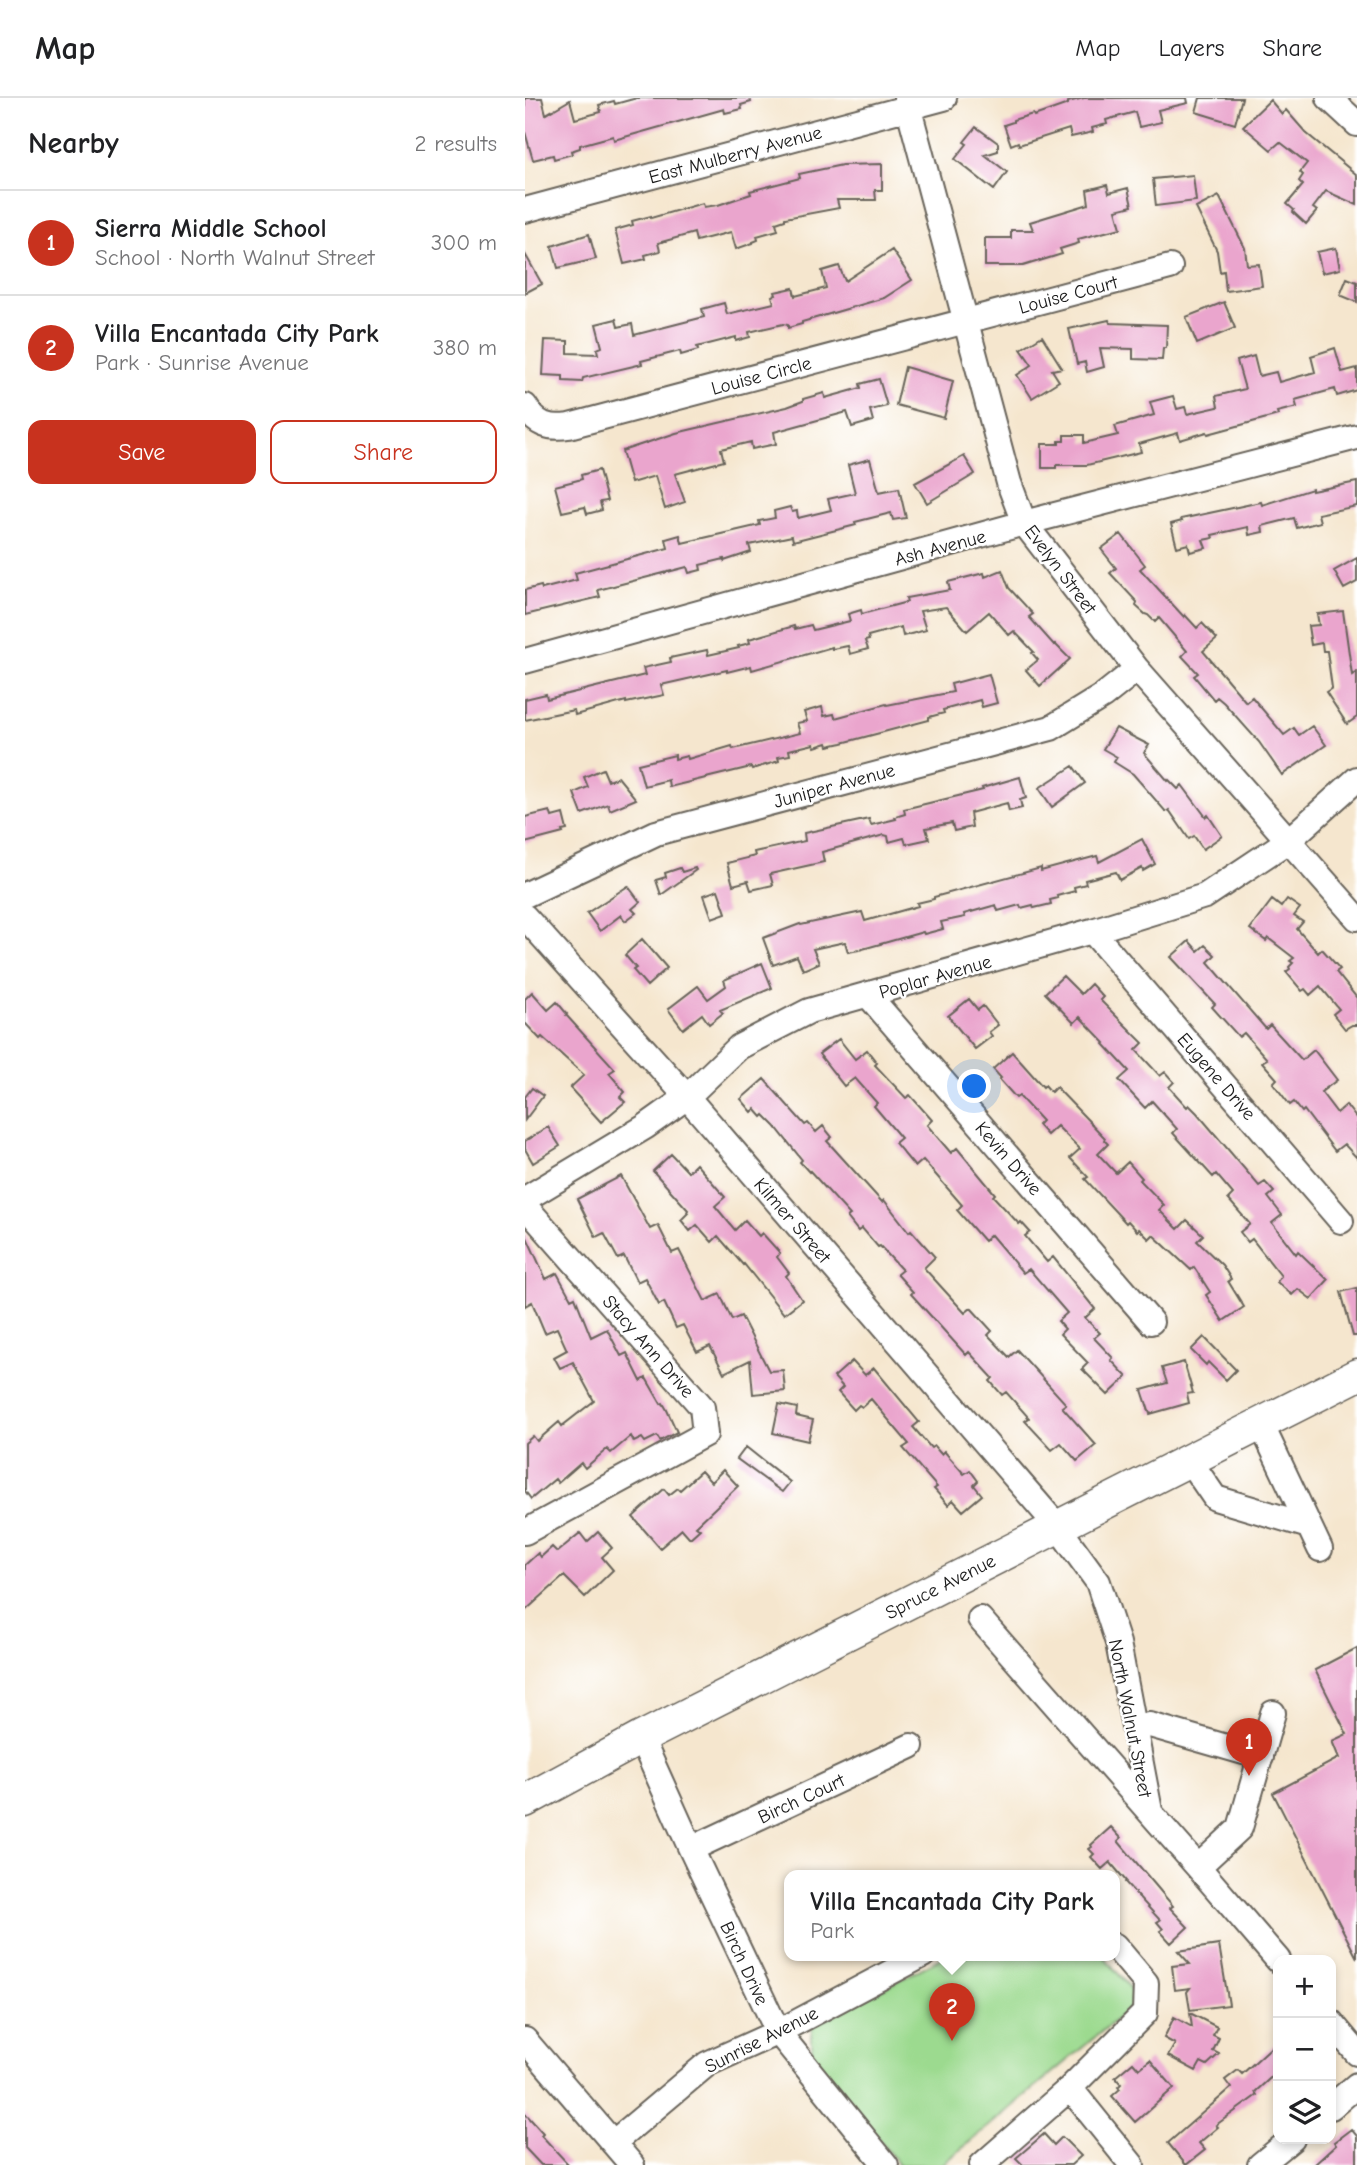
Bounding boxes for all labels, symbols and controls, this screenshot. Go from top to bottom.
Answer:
text: Map [35,29,96,67]
text: Map [1075,34,1121,62]
text: Layers [1159,34,1224,62]
text: Share [1262,34,1322,62]
street label: East Mulberry Avenue [646,121,824,189]
text: Nearby [28,126,119,161]
text: 2 results [415,130,497,157]
text: Sierra Middle School [95,214,327,244]
text: 1 [46,229,56,256]
text: 300 m [431,229,497,256]
text: School · North Walnut Street [95,244,375,271]
street label: Louise Court [1016,271,1121,319]
text: Villa Encantada City Park [95,319,379,349]
text: 2 [45,334,57,361]
text: 380 m [433,334,497,361]
text: Park · Sunrise Avenue [95,349,309,376]
street label: Louise Circle [709,352,814,400]
button: Save [28,420,256,484]
button: Share [270,420,497,484]
street label: Evelyn Street [1020,521,1101,619]
street label: Ash Avenue [892,525,988,571]
street label: Juniper Avenue [771,759,897,813]
street label: Poplar Avenue [877,950,994,1003]
street label: Eugene Drive [1173,1029,1260,1125]
your location [957,1069,991,1103]
street label: Kevin Drive [970,1117,1046,1200]
street label: Kilmer Street [749,1174,836,1268]
street label: Stacy Ann Drive [598,1291,699,1402]
street label: Spruce Avenue [882,1550,999,1624]
street label: North Walnut Street [1104,1637,1156,1800]
pin: 1 [1226,1718,1272,1776]
street label: Birch Court [755,1769,849,1829]
popup [784,1870,1120,1961]
text: Villa Encantada City Park [810,1887,1094,1917]
text: Park [810,1917,854,1944]
street label: Birch Drive [715,1918,773,2009]
map controls [1273,1955,1336,2144]
button: + [1273,1955,1336,2018]
pin: 2 [929,1983,975,2041]
street label: Sunrise Avenue [701,2002,822,2078]
button: − [1273,2018,1336,2081]
button: layers [1273,2081,1336,2144]

